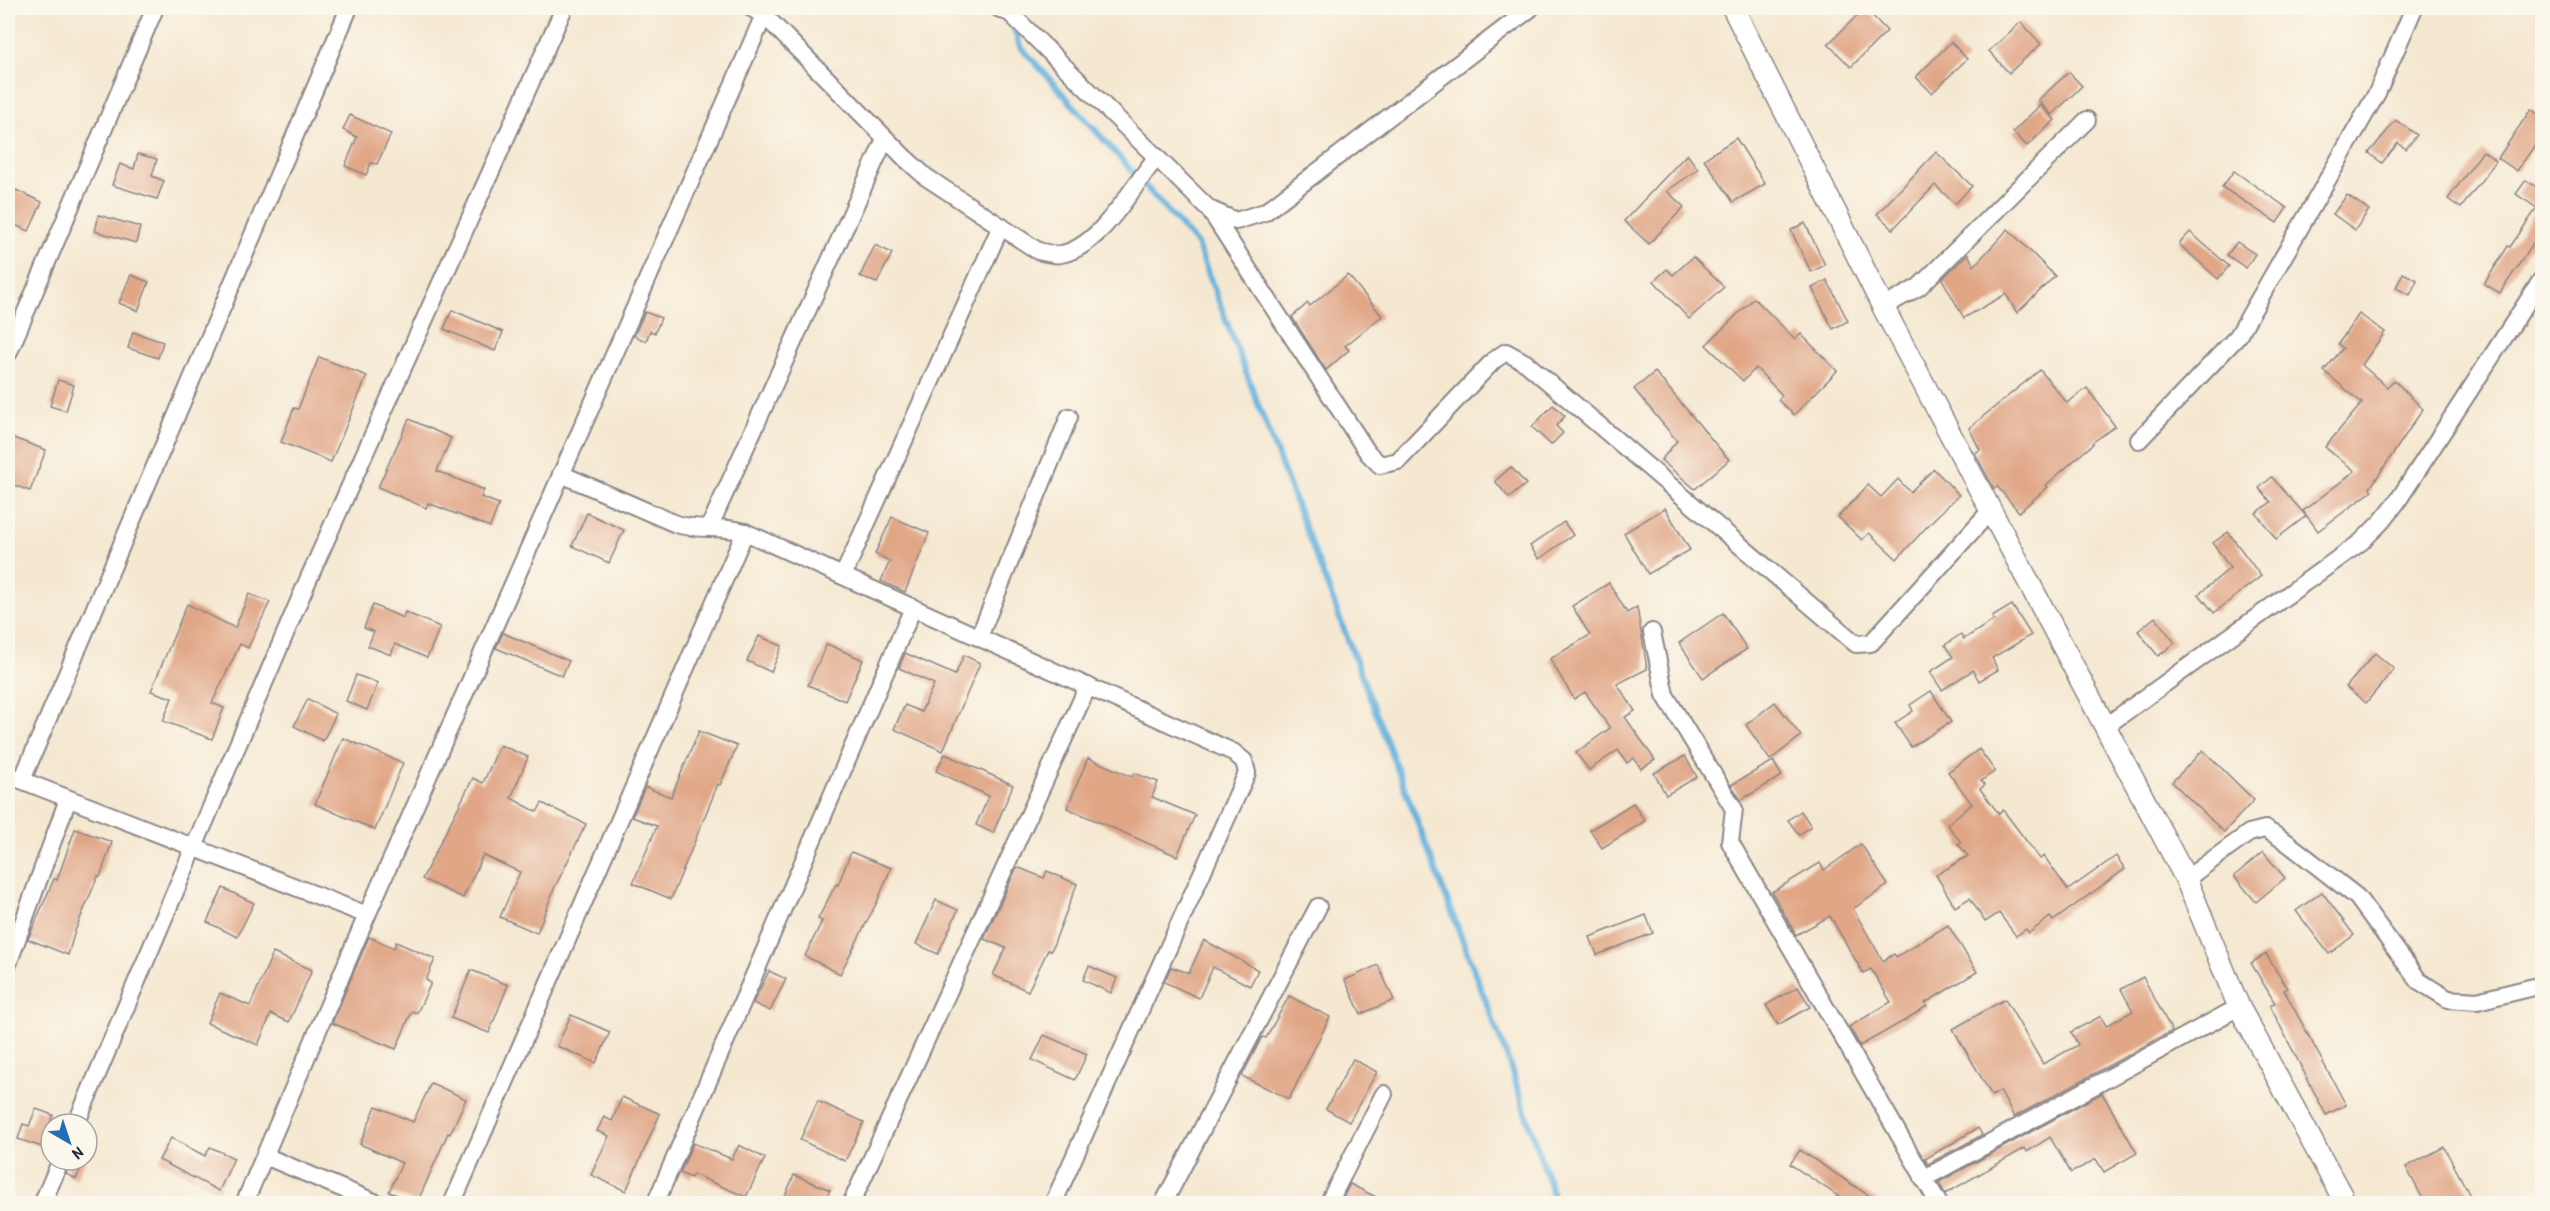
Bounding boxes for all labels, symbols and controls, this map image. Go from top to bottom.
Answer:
north arrow [39,1112,99,1172]
text: N [68,1142,89,1165]

